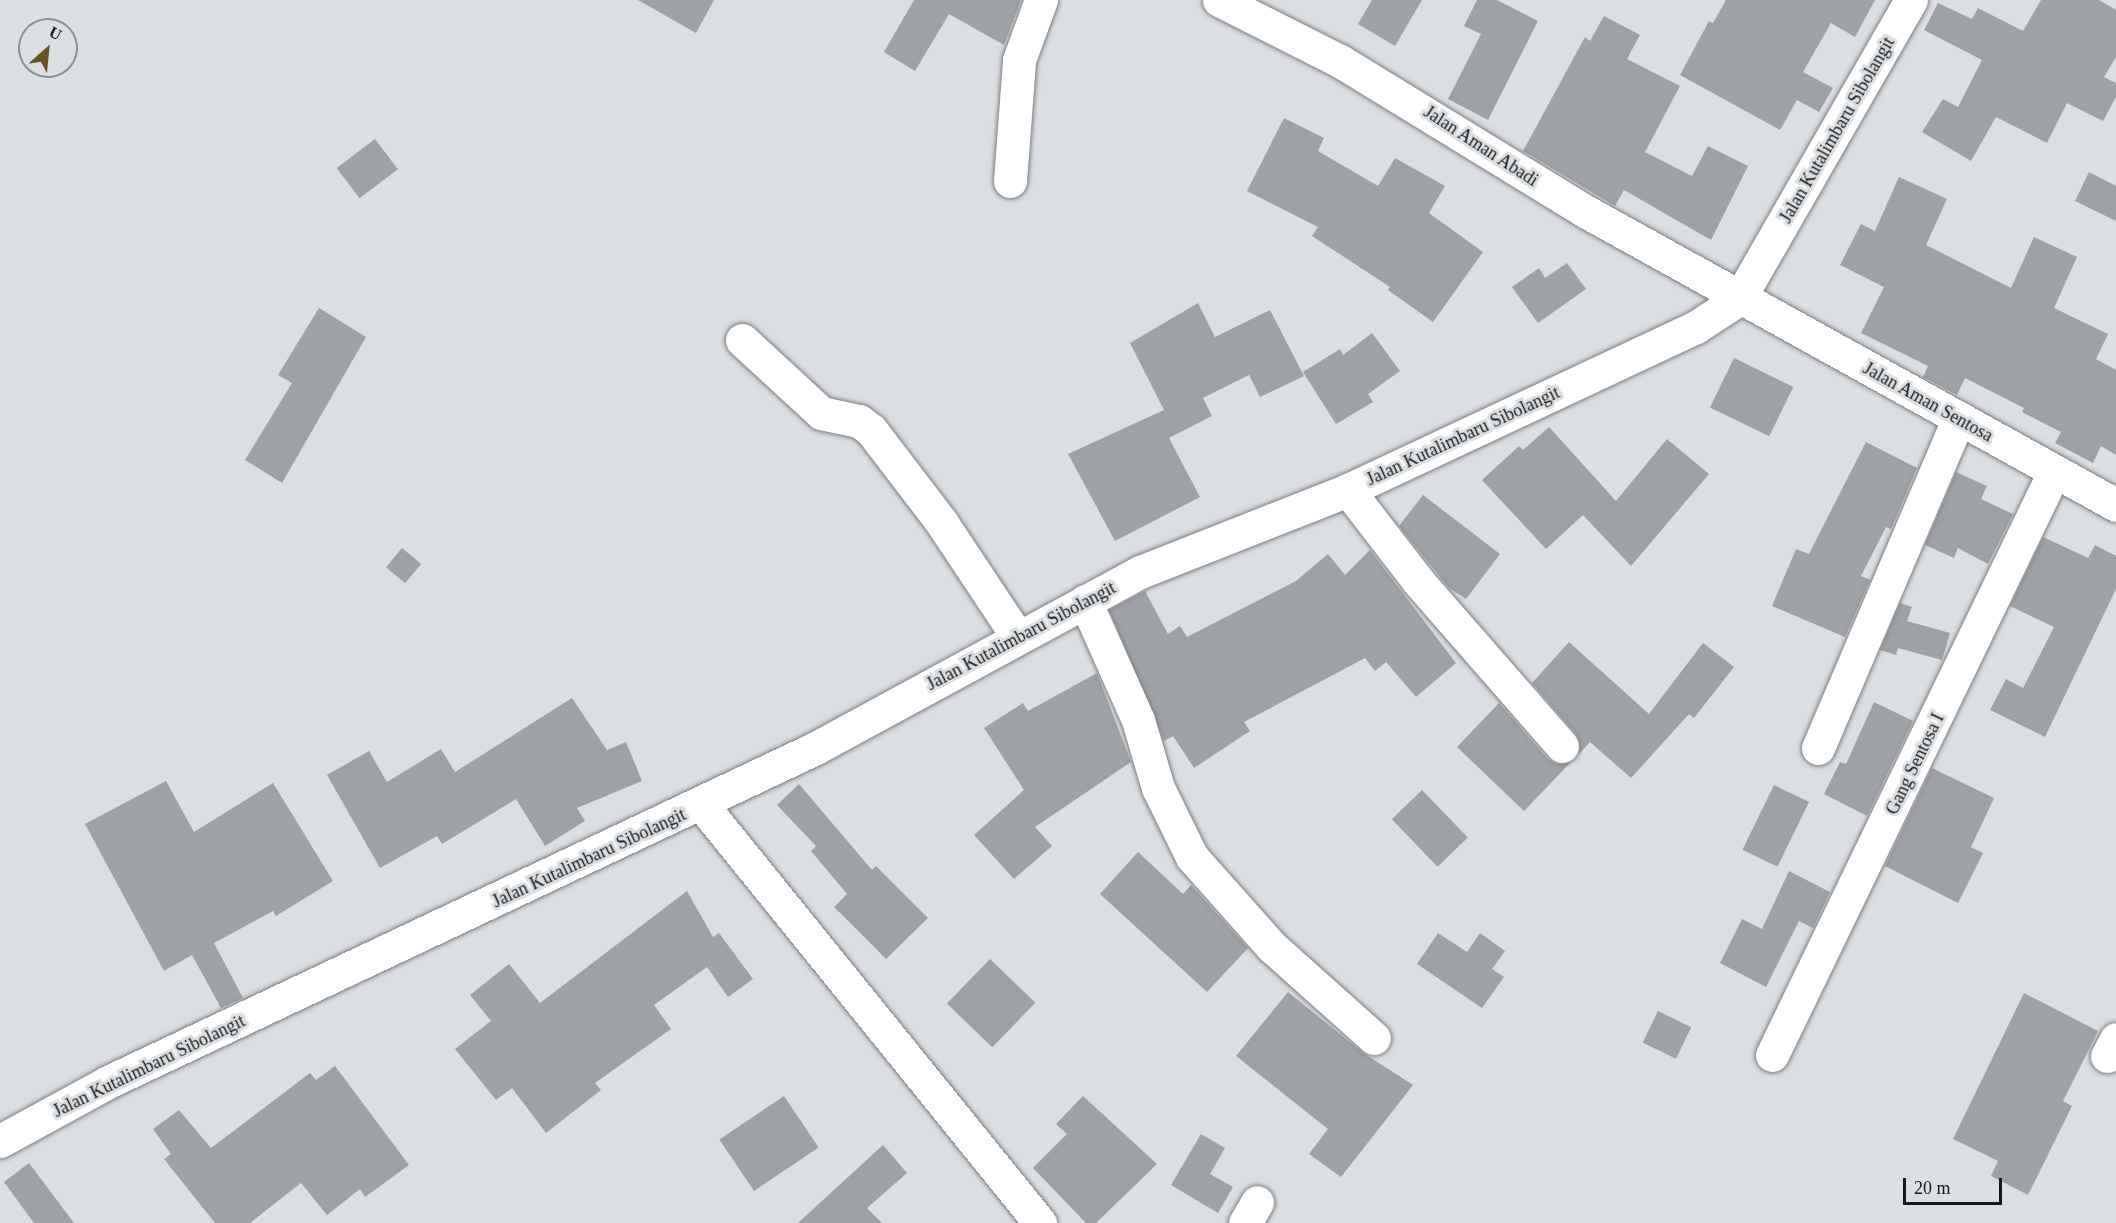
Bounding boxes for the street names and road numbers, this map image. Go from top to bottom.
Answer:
street label: Jalan Kutalimbaru Sibolangit [1775,33,1899,227]
street label: Jalan Aman Abadi [1419,100,1543,192]
street label: Jalan Aman Sentosa [1859,357,1997,447]
street label: Jalan Kutalimbaru Sibolangit [1363,382,1563,490]
street label: Jalan Kutalimbaru Sibolangit [923,577,1119,695]
street label: Gang Sentosa I [1881,710,1949,818]
street label: Jalan Kutalimbaru Sibolangit [489,804,689,912]
street label: Jalan Kutalimbaru Sibolangit [49,1010,249,1122]

